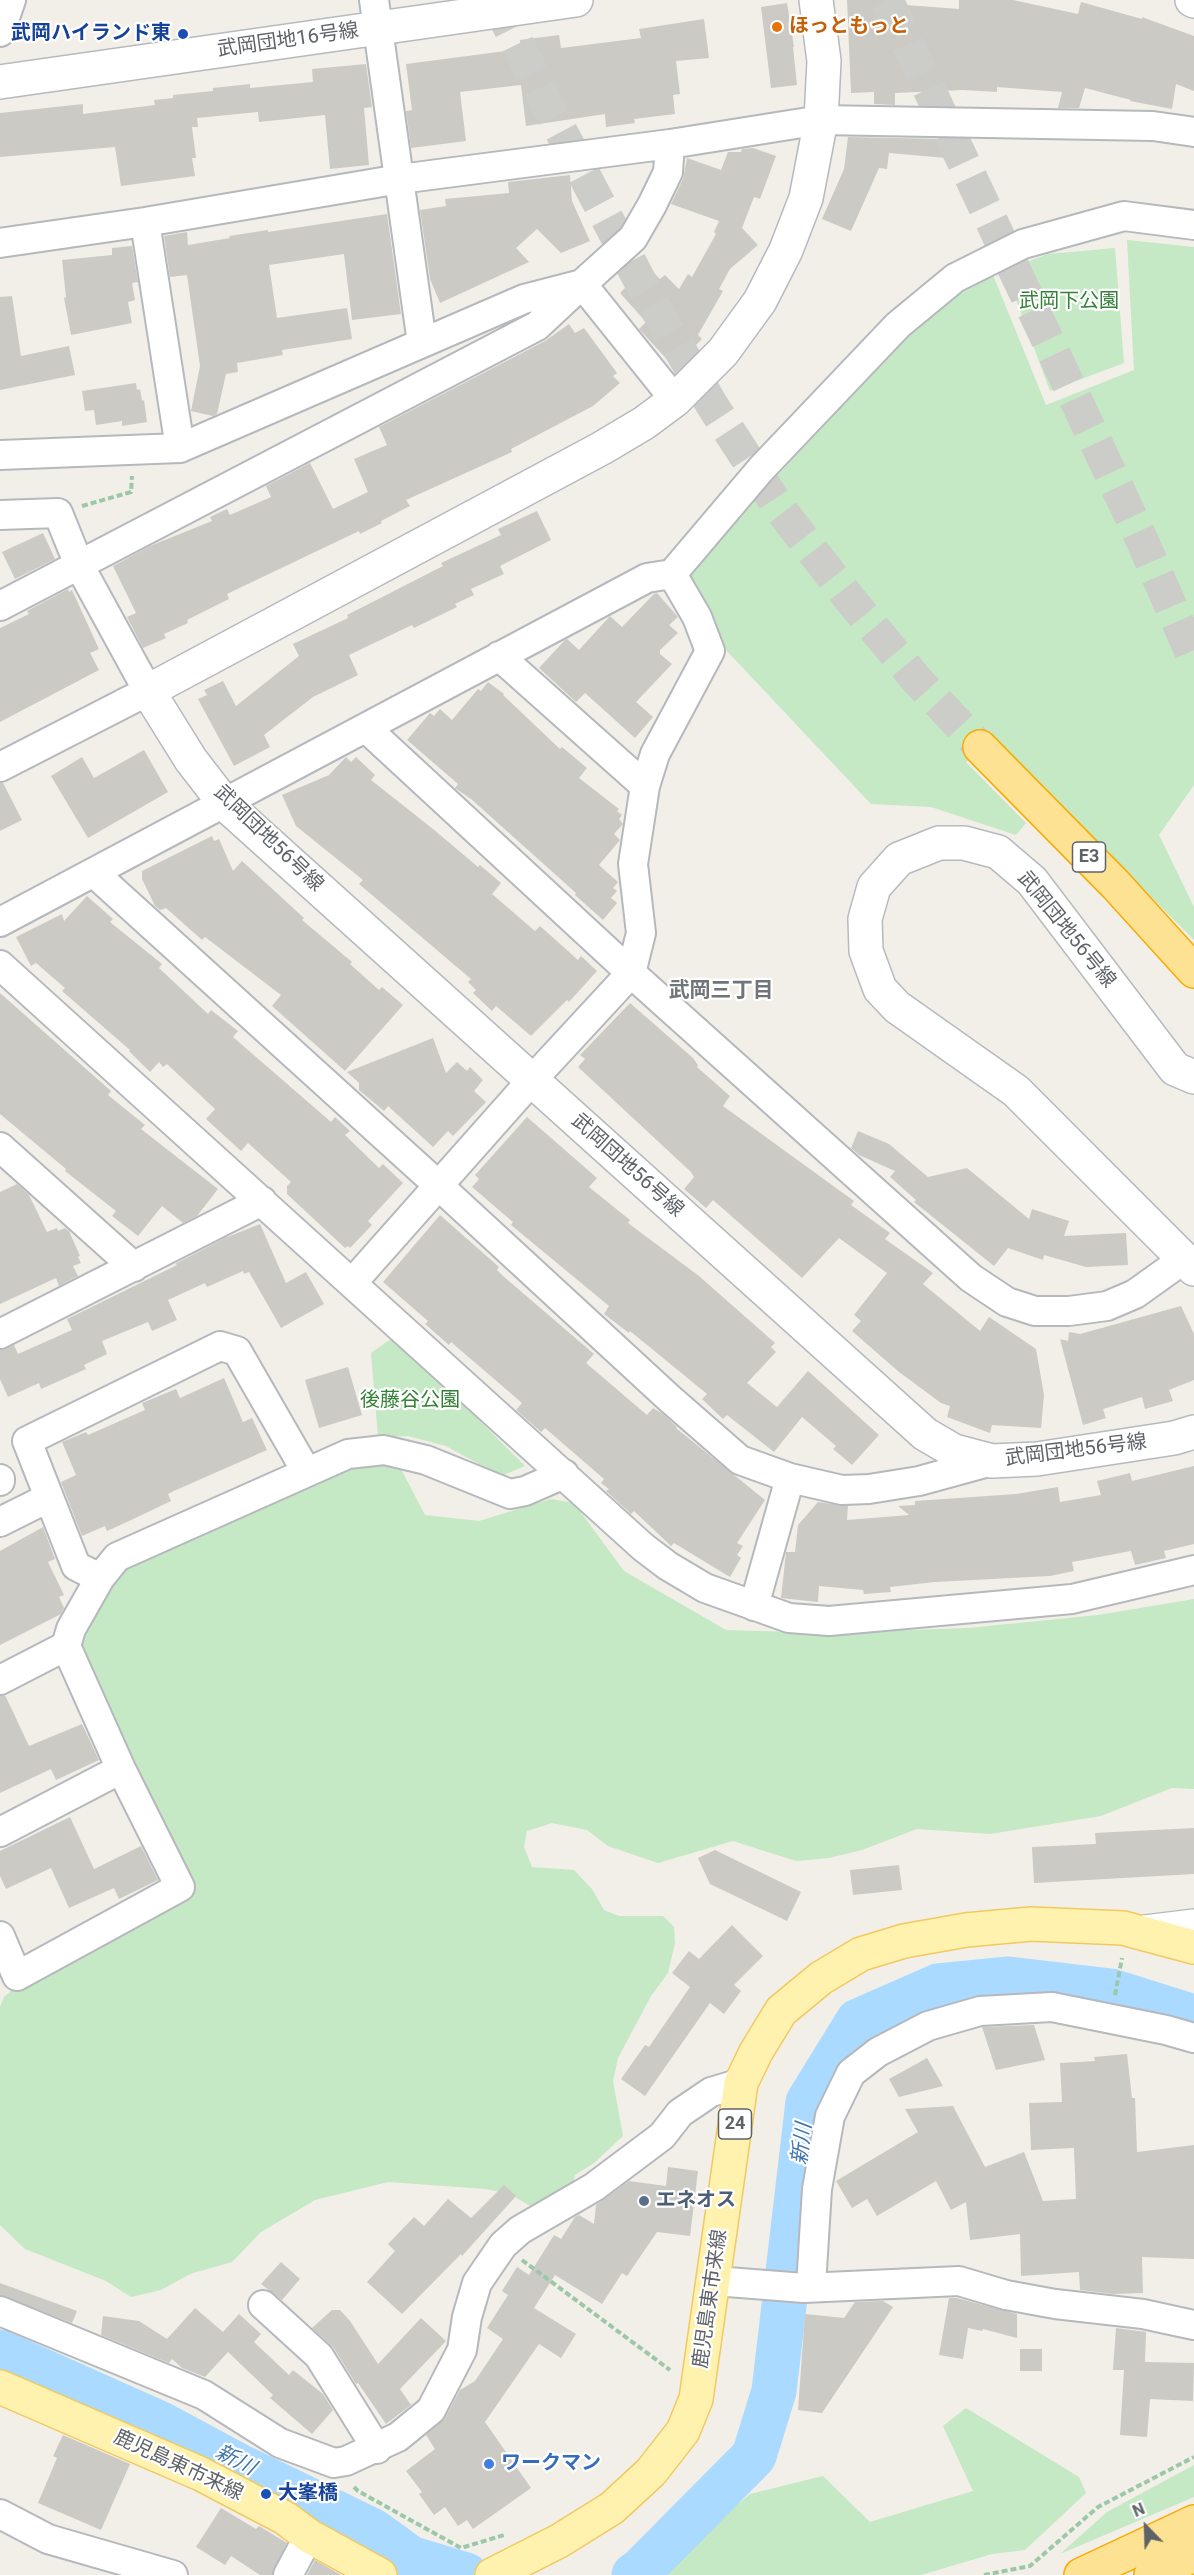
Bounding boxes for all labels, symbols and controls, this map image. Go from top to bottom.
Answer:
place label: ほっともっと [789,15,909,39]
street label: 武岡団地16号線 [216,19,360,63]
marker: ほっともっと [770,20,784,34]
place label: 武岡ハイランド東 [11,22,171,46]
marker: 武岡ハイランド東 [176,27,190,41]
park label: 武岡下公園 [1019,290,1119,314]
street label: 武岡団地56号線 [208,781,328,897]
road number: E3 [1072,842,1106,872]
street label: 武岡団地56号線 [1012,867,1120,993]
district label: 武岡三丁目 [669,979,773,1005]
street label: 武岡団地56号線 [566,1109,688,1223]
park label: 後藤谷公園 [360,1389,460,1413]
street label: 武岡団地56号線 [1004,1430,1148,1472]
road number: 24 [718,2109,752,2139]
water label: 新川 [788,2122,818,2166]
place label: エネオス [656,2189,736,2213]
marker: エネオス [637,2194,651,2208]
street label: 鹿児島東市来線 [689,2228,733,2370]
street label: 鹿児島東市来線 [109,2426,247,2506]
water label: 新川 [211,2440,259,2482]
place label: ワークマン [501,2452,601,2476]
marker: ワークマン [482,2457,496,2471]
place label: 大峯橋 [278,2482,338,2506]
marker: 大峯橋 [259,2487,273,2501]
north arrow [1116,2497,1176,2557]
text: N [1130,2499,1148,2521]

